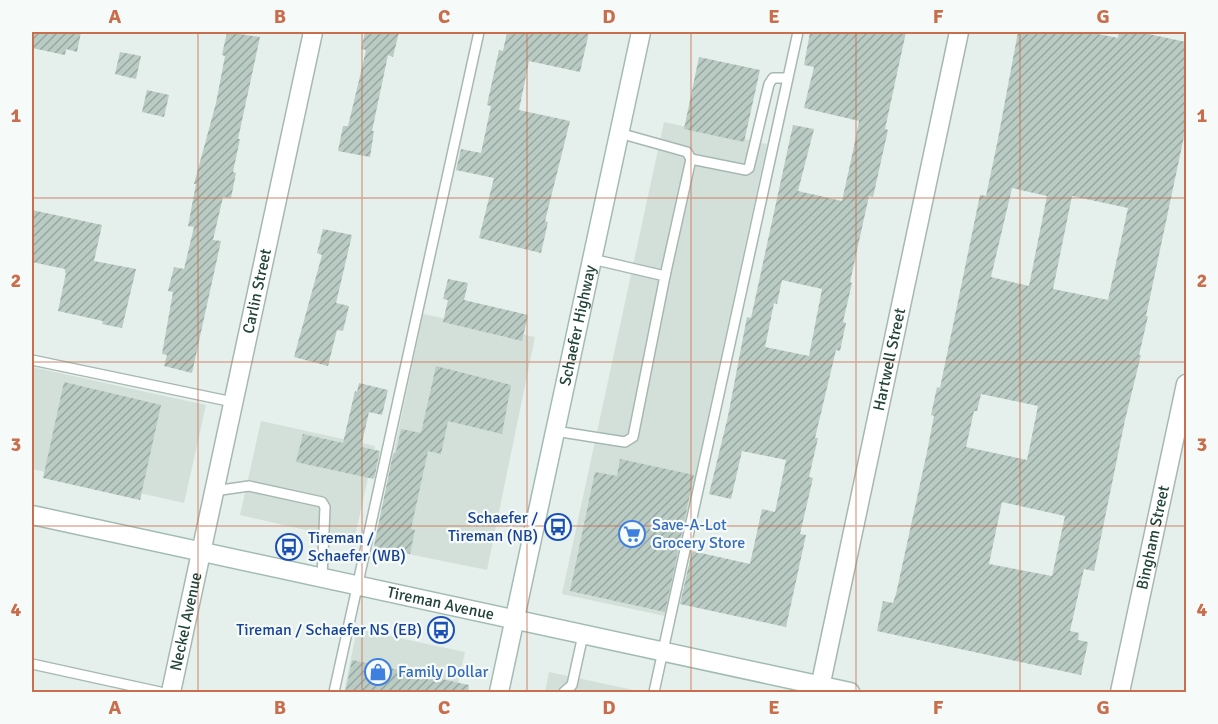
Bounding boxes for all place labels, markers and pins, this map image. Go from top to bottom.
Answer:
place label: Schaefer / Tireman (NB) [448,508,538,546]
bus stop icon: Schaefer / Tireman (NB) [543,512,573,542]
place label: Save-A-Lot Grocery Store [652,515,745,553]
supermarket icon: Save-A-Lot Grocery Store [617,519,647,549]
place label: Tireman / Schaefer (WB) [308,528,406,566]
bus stop icon: Tireman / Schaefer (WB) [274,532,304,562]
bus stop icon: Tireman / Schaefer NS (EB) [426,615,456,645]
place label: Tireman / Schaefer NS (EB) [236,620,422,640]
shop icon: Family Dollar [363,657,393,687]
place label: Family Dollar [398,662,489,682]

